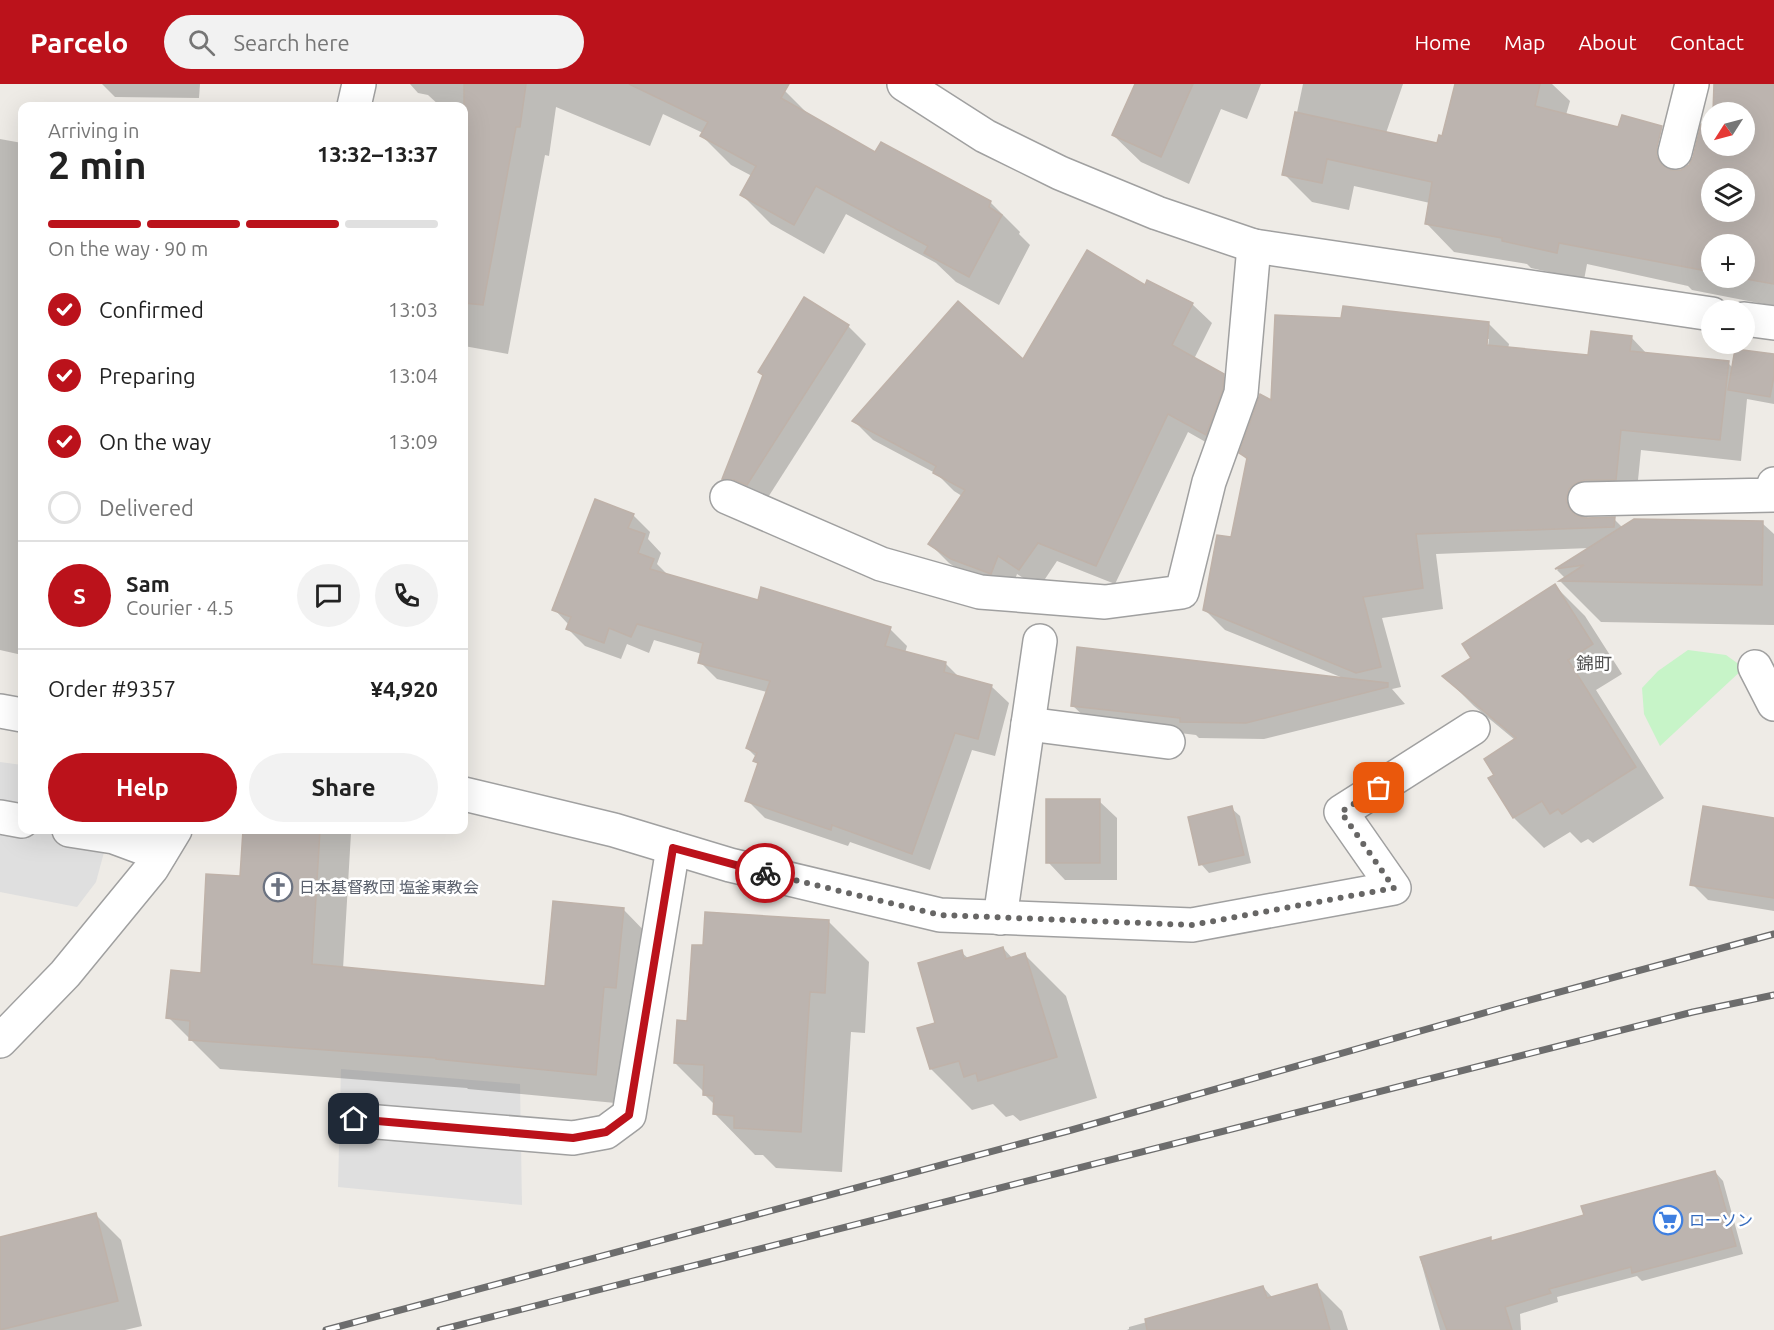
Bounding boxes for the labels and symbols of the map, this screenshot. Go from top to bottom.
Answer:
north arrow [1701,102,1755,156]
district label: 錦町 [1576,653,1612,673]
pin [1353,762,1404,813]
courier [735,843,795,903]
church icon: 日本基督教団 塩釜東教会 [262,871,294,903]
place label: 日本基督教団 塩釜東教会 [299,878,479,896]
pin [328,1093,379,1144]
supermarket icon: ローソン [1652,1204,1684,1236]
place label: ローソン [1689,1211,1753,1229]

